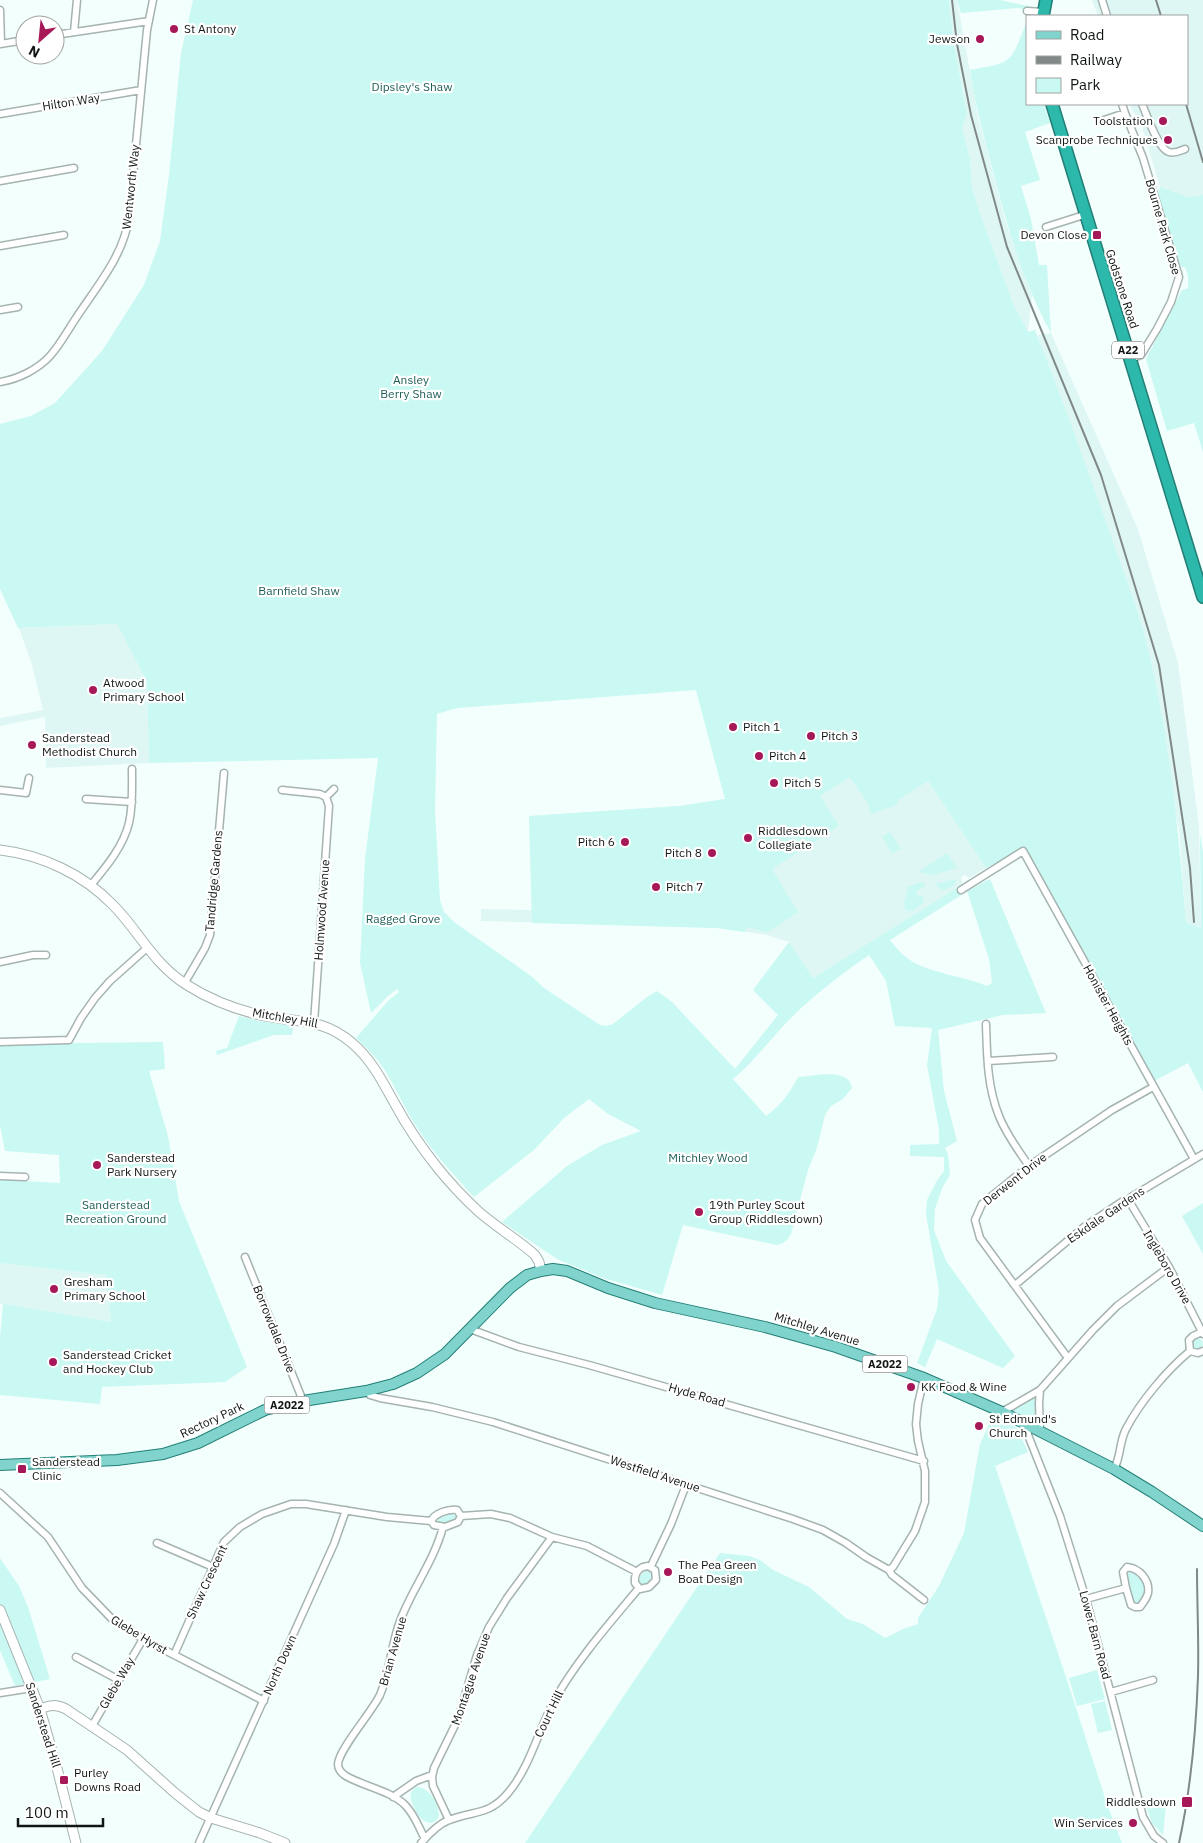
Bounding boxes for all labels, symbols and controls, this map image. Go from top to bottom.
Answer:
north arrow [15,15,65,65]
legend [1026,15,1188,105]
place label: St Antony [184,21,236,36]
marker: St Antony [168,23,180,35]
text: Road [1070,25,1105,44]
place label: Jewson [929,31,970,46]
marker: Jewson [974,33,986,45]
text: N [25,41,43,62]
text: Railway [1070,50,1123,69]
text: Park [1070,75,1100,94]
park label: Dipsley's Shaw [372,79,452,94]
street label: Hilton Way [41,90,101,113]
place label: Toolstation [1093,113,1153,128]
marker: Toolstation [1157,115,1169,127]
place label: Scanprobe Techniques [1036,132,1158,147]
marker: Scanprobe Techniques [1162,134,1174,146]
street label: Wentworth Way [119,144,142,230]
street label: Bourne Park Close [1143,177,1184,277]
place label: Devon Close [1020,227,1087,242]
marker: Devon Close [1091,229,1103,241]
street label: Godstone Road [1103,247,1142,330]
road number: A22 [1112,342,1144,358]
park label: Ansley Berry Shaw [380,372,442,401]
park label: Barnfield Shaw [258,583,340,598]
place label: Atwood Primary School [103,675,184,704]
marker: Atwood Primary School [87,684,99,696]
place label: Pitch 1 [743,719,780,734]
marker: Pitch 1 [727,721,739,733]
place label: Pitch 3 [821,728,858,743]
place label: Sanderstead Methodist Church [42,730,137,759]
marker: Pitch 3 [805,730,817,742]
marker: Sanderstead Methodist Church [26,739,38,751]
place label: Pitch 4 [769,748,806,763]
marker: Pitch 4 [753,750,765,762]
place label: Pitch 5 [784,775,821,790]
marker: Pitch 5 [768,777,780,789]
place label: Riddlesdown Collegiate [758,823,828,852]
street label: Tandridge Gardens [202,830,225,932]
marker: Riddlesdown Collegiate [742,832,754,844]
place label: Pitch 6 [578,834,615,849]
marker: Pitch 6 [619,836,631,848]
place label: Pitch 8 [665,845,702,860]
marker: Pitch 8 [706,847,718,859]
street label: Holmwood Avenue [310,858,333,961]
place label: Pitch 7 [666,879,703,894]
marker: Pitch 7 [650,881,662,893]
park label: Ragged Grove [366,911,441,926]
street label: Honister Heights [1080,962,1137,1048]
street label: Mitchley Hill [251,1004,319,1031]
street label: Derwent Drive [980,1149,1050,1208]
place label: Sanderstead Park Nursery [107,1150,177,1179]
park label: Mitchley Wood [668,1150,748,1165]
marker: Sanderstead Park Nursery [91,1159,103,1171]
street label: Eskdale Gardens [1064,1183,1147,1246]
park label: Sanderstead Recreation Ground [65,1197,167,1226]
place label: 19th Purley Scout Group (Riddlesdown) [709,1197,823,1226]
marker: 19th Purley Scout Group (Riddlesdown) [693,1206,705,1218]
street label: Ingleboro Drive [1140,1227,1195,1307]
place label: Gresham Primary School [64,1274,145,1303]
marker: Gresham Primary School [48,1283,60,1295]
street label: Borrowdale Drive [250,1283,299,1375]
street label: Mitchley Avenue [773,1308,862,1349]
place label: Sanderstead Cricket and Hockey Club [63,1347,172,1376]
marker: Sanderstead Cricket and Hockey Club [47,1356,59,1368]
road number: A2022 [862,1356,908,1372]
street label: Hyde Road [667,1379,727,1410]
place label: KK Food & Wine [921,1379,1007,1394]
marker: KK Food & Wine [905,1381,917,1393]
road number: A2022 [264,1396,310,1414]
street label: Rectory Park [178,1398,247,1441]
place label: St Edmund's Church [989,1411,1057,1440]
marker: St Edmund's Church [973,1420,985,1432]
street label: Westfield Avenue [608,1452,702,1495]
place label: Sanderstead Clinic [32,1454,100,1483]
marker: Sanderstead Clinic [16,1463,28,1475]
street label: Shaw Crescent [183,1542,230,1621]
place label: The Pea Green Boat Design [678,1557,757,1586]
marker: The Pea Green Boat Design [662,1566,674,1578]
street label: Lower Barn Road [1076,1589,1115,1681]
street label: Glebe Hyrst [108,1612,170,1657]
street label: Brian Avenue [375,1614,410,1687]
street label: Montague Avenue [448,1630,493,1727]
street label: North Down [260,1632,299,1697]
street label: Glebe Way [96,1654,137,1711]
street label: Sanderstead Hill [23,1680,64,1769]
street label: Court Hill [531,1688,566,1740]
place label: Purley Downs Road [74,1765,141,1794]
marker: Purley Downs Road [58,1774,70,1786]
place label: Riddlesdown [1106,1794,1176,1809]
marker: Riddlesdown [1180,1795,1194,1809]
scale bar [18,1796,102,1828]
text: 100 m [25,1803,69,1822]
place label: Win Services [1054,1815,1123,1830]
marker: Win Services [1127,1817,1139,1829]

